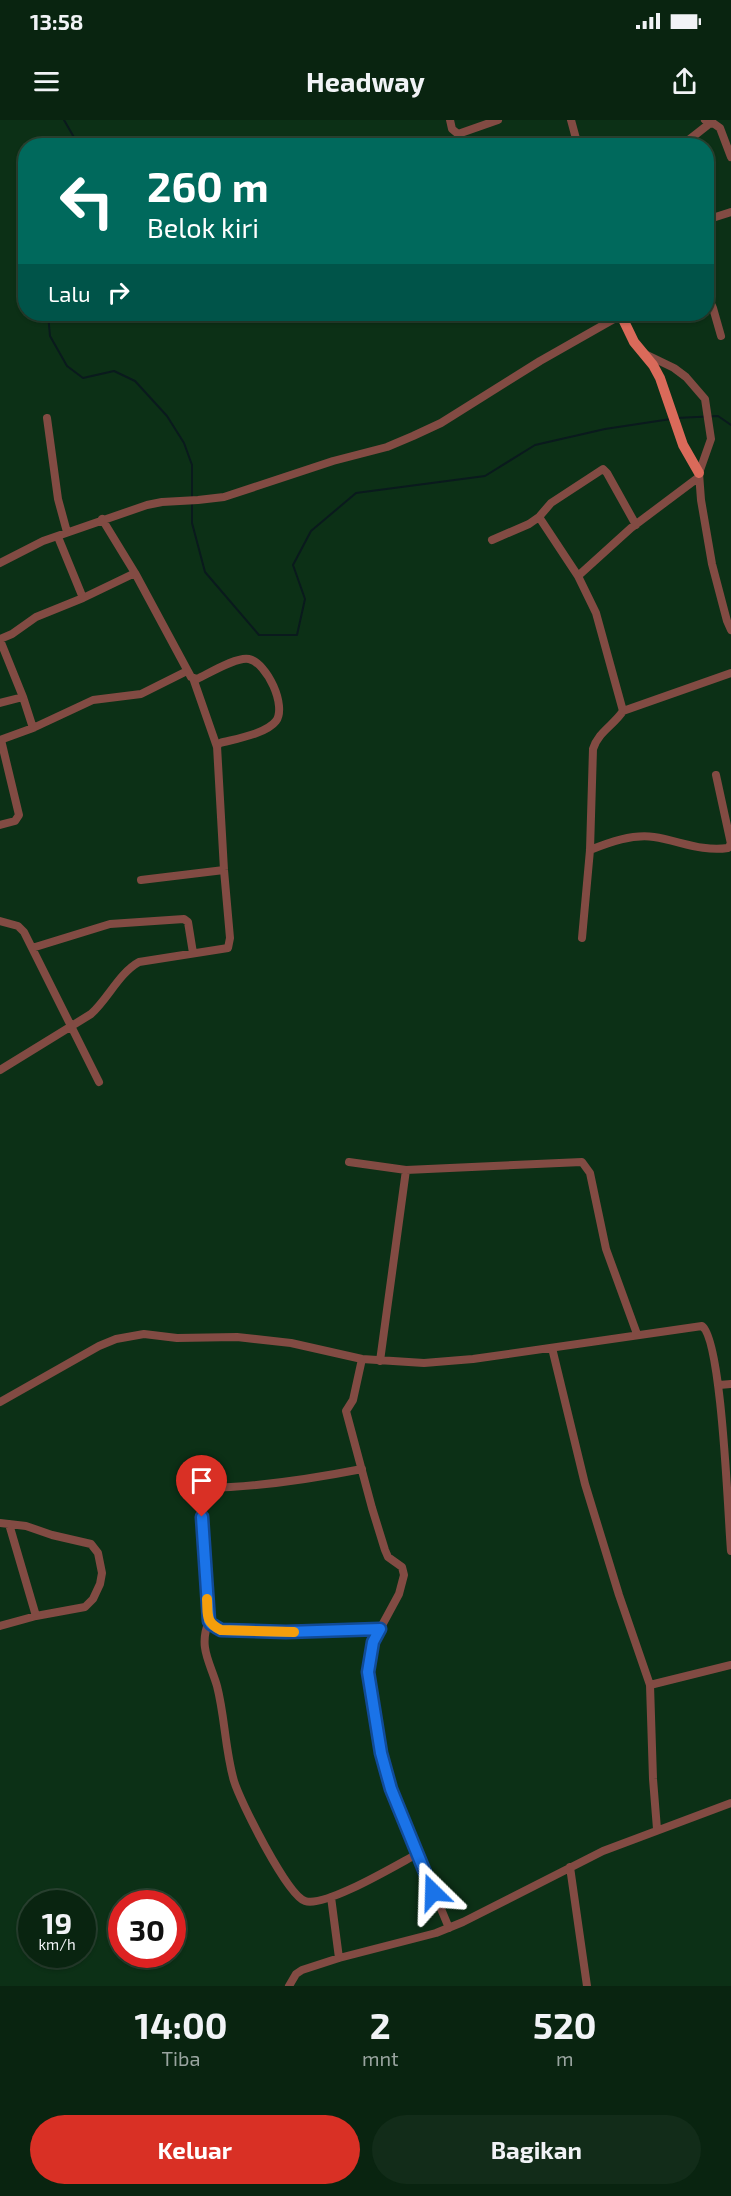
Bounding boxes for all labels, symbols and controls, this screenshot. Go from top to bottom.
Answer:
text: 13:58 [30,8,83,34]
icon: menu [30,65,63,98]
text: Headway [306,65,425,97]
icon: share [668,65,701,98]
text: 260 m [147,160,269,210]
icon: left [48,162,126,240]
text: Belok kiri [147,211,259,243]
icon: right [102,276,135,309]
text: Lalu [48,280,90,306]
pin [176,1455,227,1517]
icon: arrive [185,1464,218,1497]
position arrow [401,1860,465,1924]
speed limit sign: 30 [108,1890,186,1968]
text: 19 [42,1904,72,1940]
text: km/h [38,1935,76,1953]
text: 14:00 [134,2003,228,2046]
text: 2 [370,2003,391,2046]
text: 520 [533,2003,597,2046]
text: Tiba [161,2046,200,2070]
text: mnt [362,2046,399,2070]
text: m [556,2046,574,2070]
button: Keluar [30,2115,360,2184]
button: Bagikan [372,2115,701,2184]

